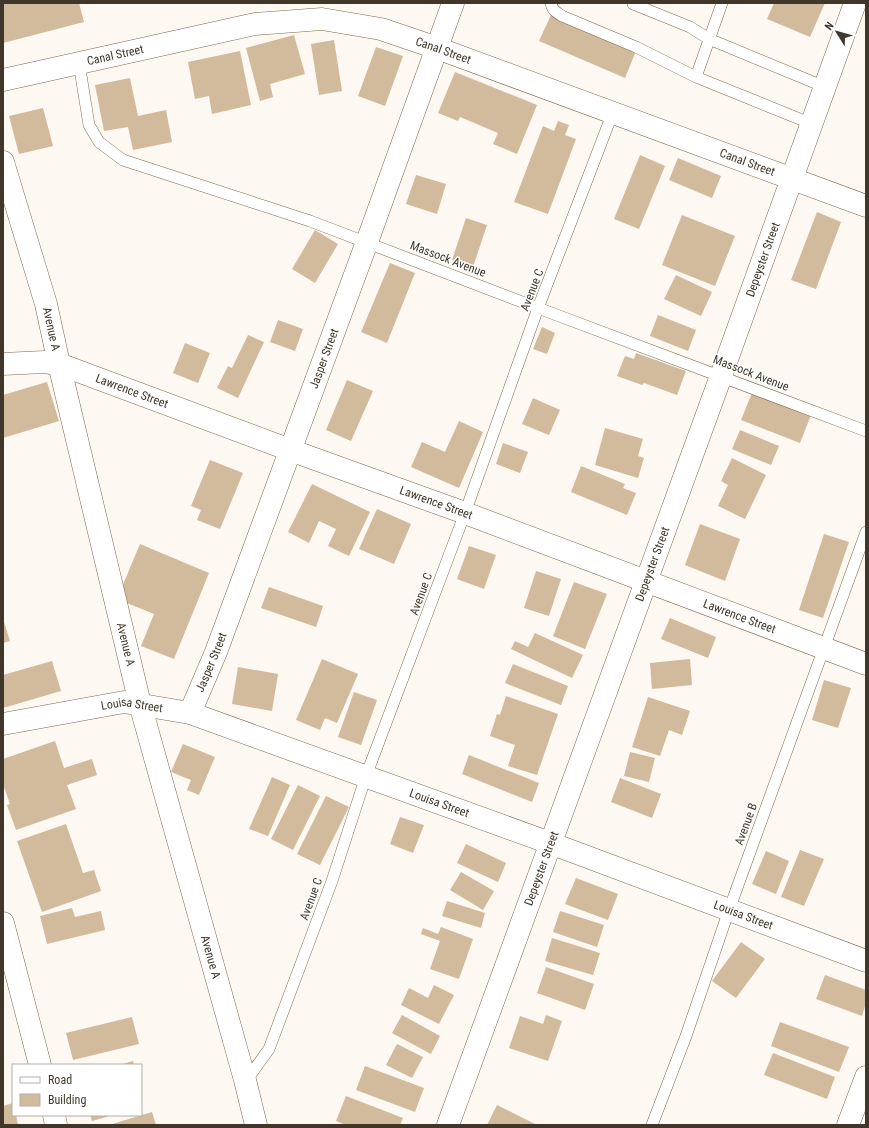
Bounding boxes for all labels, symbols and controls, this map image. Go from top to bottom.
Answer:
north arrow [817,12,857,52]
text: N [822,19,837,33]
street label: Canal Street [414,34,473,67]
street label: Canal Street [86,42,145,68]
street label: Canal Street [718,146,777,179]
street label: Depeyster Street [743,220,783,299]
street label: Massock Avenue [408,238,488,280]
street label: Avenue C [518,267,547,313]
street label: Avenue A [40,306,63,352]
street label: Jasper Street [307,326,342,391]
street label: Massock Avenue [711,352,791,394]
street label: Lawrence Street [94,371,171,411]
street label: Lawrence Street [398,483,475,522]
street label: Depeyster Street [632,525,673,603]
street label: Avenue C [407,571,435,617]
street label: Lawrence Street [701,596,778,637]
street label: Avenue A [114,621,138,668]
street label: Jasper Street [193,630,230,694]
street label: Louisa Street [100,695,164,715]
street label: Louisa Street [408,786,472,820]
street label: Avenue B [732,801,760,847]
street label: Depeyster Street [522,829,562,908]
street label: Avenue C [297,876,325,922]
street label: Louisa Street [712,898,775,933]
street label: Avenue A [198,934,223,980]
legend [12,1064,142,1116]
text: Road [48,1073,72,1087]
text: Building [48,1093,86,1107]

